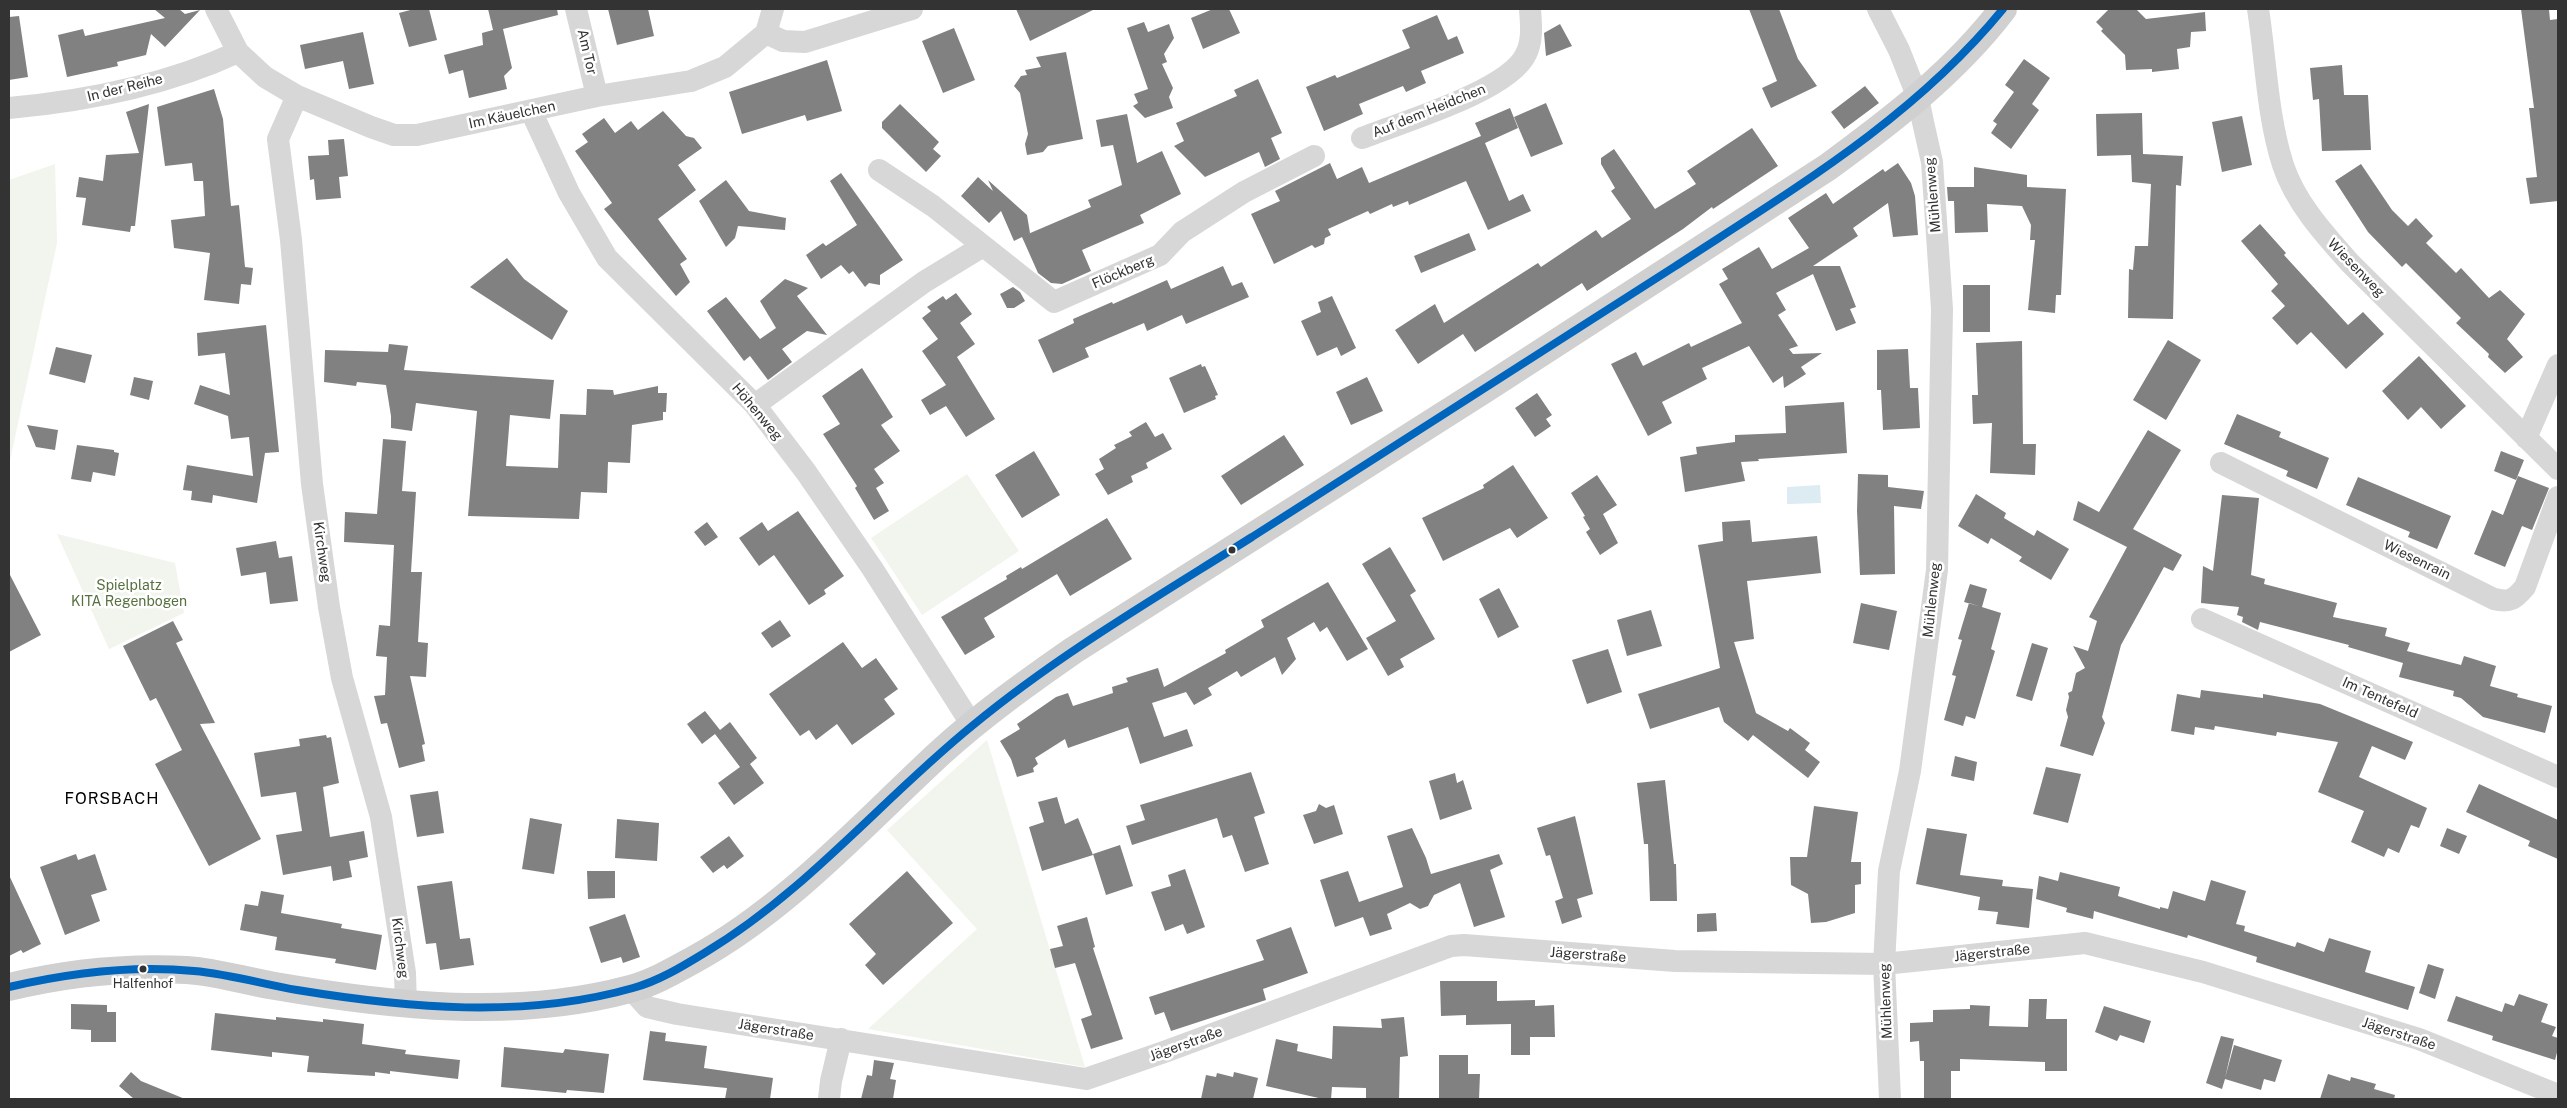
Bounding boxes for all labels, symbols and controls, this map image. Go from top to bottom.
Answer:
street label: Am Tor [574,28,600,76]
street label: In der Reihe [85,70,165,106]
street label: Auf dem Heidchen [1370,81,1488,141]
street label: Im Käuelchen [467,98,557,132]
street label: Mühlenweg [1921,157,1945,233]
street label: Wiesenweg [2324,235,2388,301]
street label: Flöckberg [1089,251,1157,293]
street label: Höhenweg [728,380,786,444]
street label: Kirchweg [309,521,335,583]
street label: Wiesenrain [2381,537,2453,583]
unlabelled marker [1227,545,1237,555]
street label: Mühlenweg [1920,561,1944,639]
park label: Spielplatz KITA Regenbogen [71,578,187,610]
street label: Im Tentefeld [2340,674,2420,722]
district label: FORSBACH [63,789,161,809]
street label: Kirchweg [388,917,412,979]
street label: Jägerstraße [1953,941,2031,965]
street label: Jägerstraße [1549,944,1627,966]
street label: Mühlenweg [1876,963,1896,1039]
marker: Halfenhof [138,964,148,974]
place label: Halfenhof [113,976,173,992]
street label: Jägerstraße [2360,1014,2438,1054]
street label: Jägerstraße [737,1016,815,1044]
street label: Jägerstraße [1147,1023,1225,1065]

